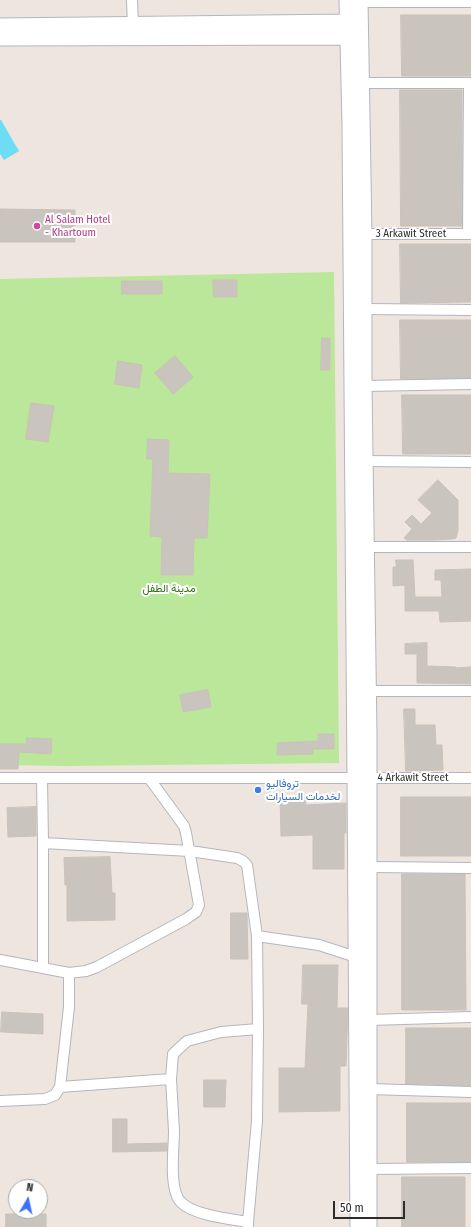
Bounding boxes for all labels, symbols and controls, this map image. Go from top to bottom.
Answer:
place label: Al Salam Hotel - Khartoum [45,213,111,239]
marker: Al Salam Hotel - Khartoum [32,221,42,231]
street label: 3 Arkawit Street [376,227,446,241]
park label: مدينة الطفل [142,582,196,596]
street label: 4 Arkawit Street [377,771,449,785]
place label: تروفاليو لخدمات السيارات [266,777,341,803]
marker: تروفاليو لخدمات السيارات [253,785,263,795]
north arrow [8,1179,48,1219]
text: N [26,1181,34,1195]
scale bar [335,1193,407,1219]
text: 50 m [340,1201,364,1215]

